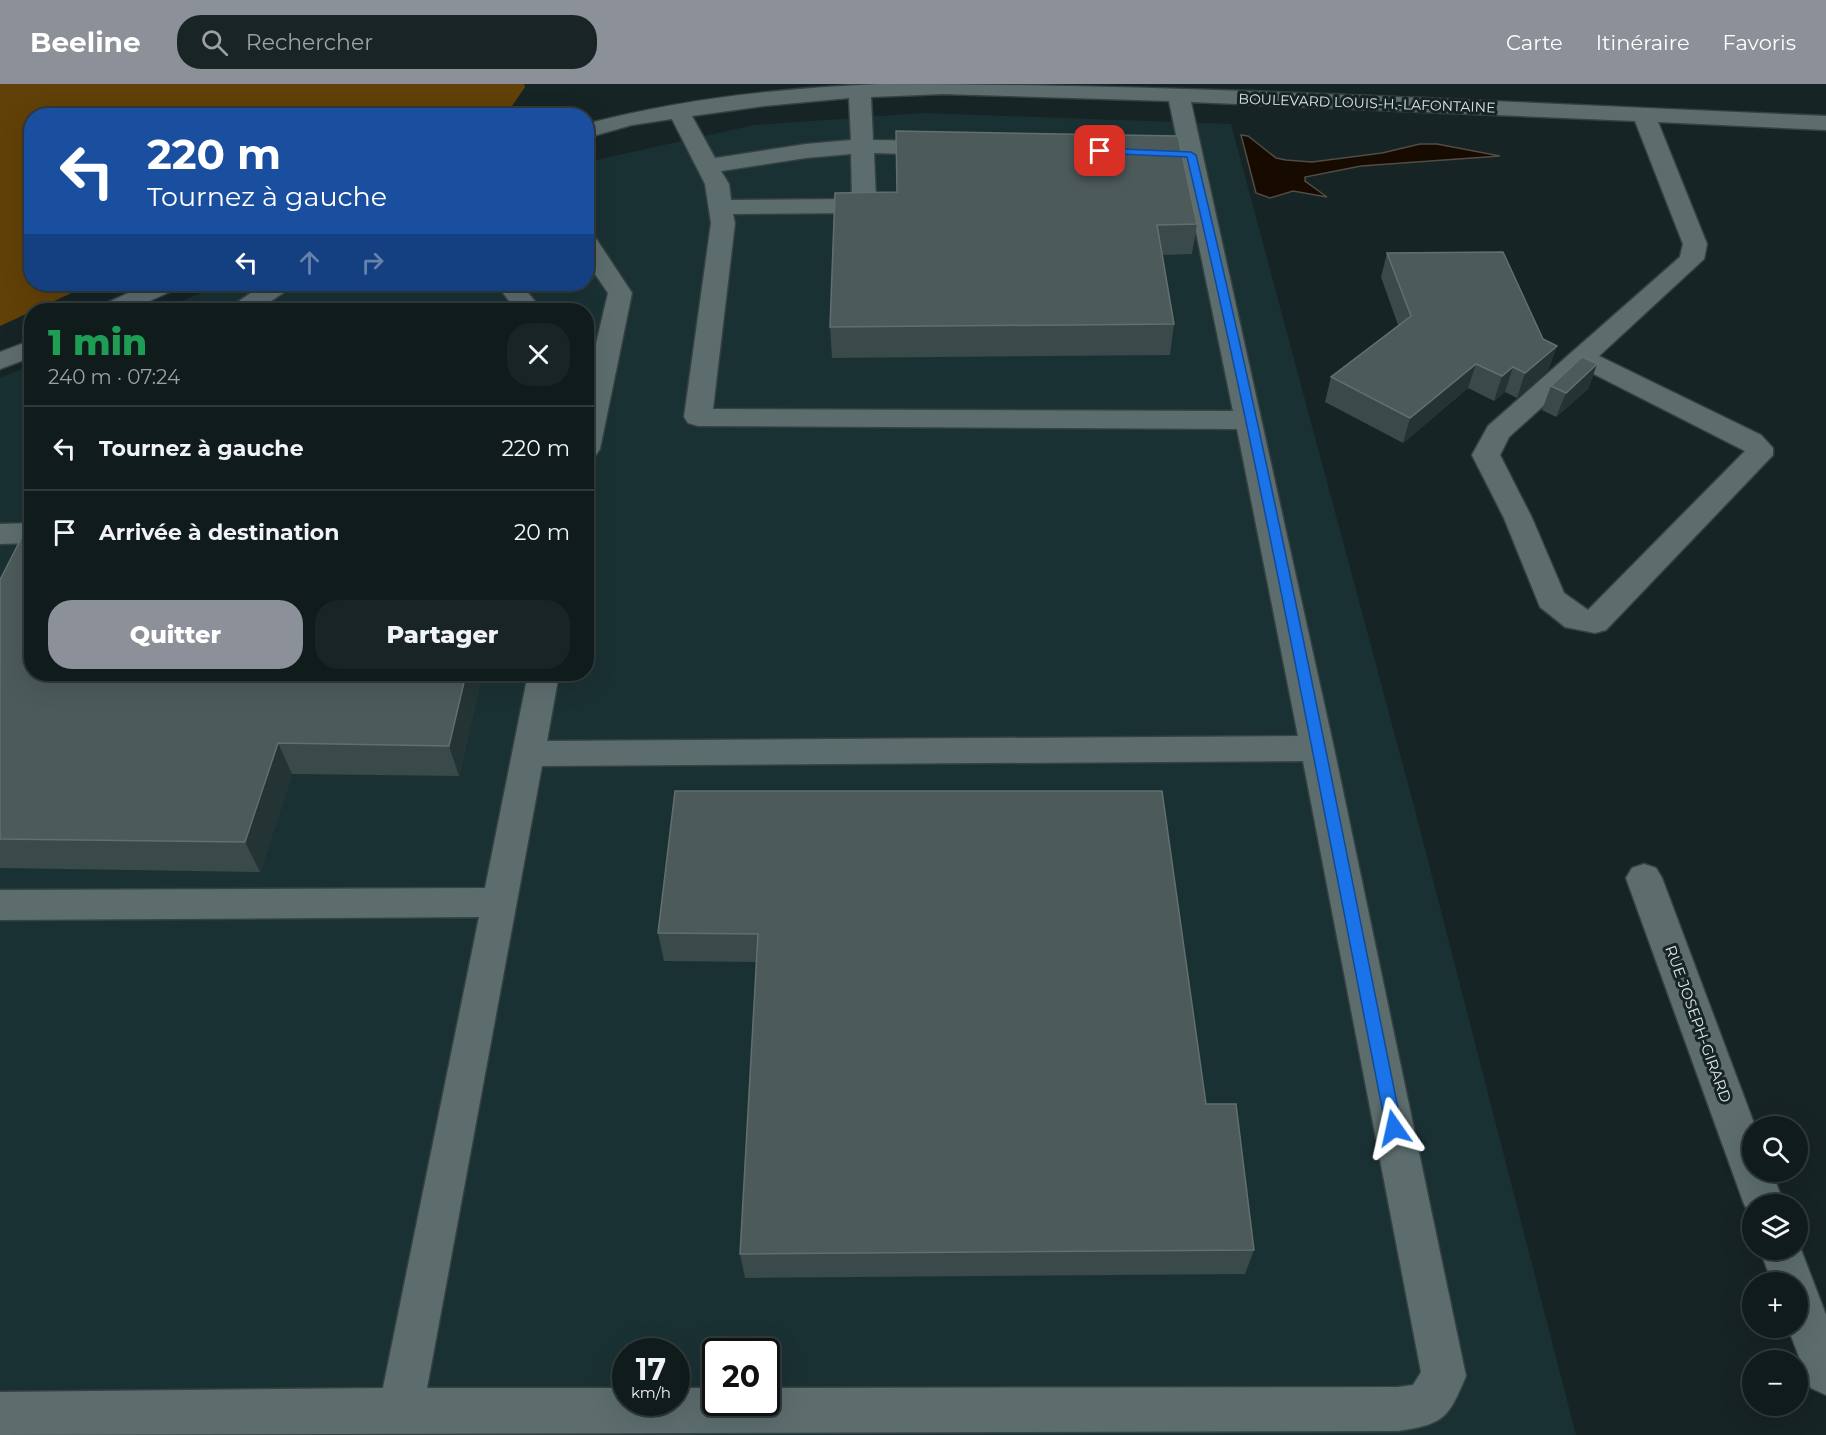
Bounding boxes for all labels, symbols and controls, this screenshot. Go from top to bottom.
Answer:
search box [177,15,597,69]
text: Beeline [30,25,141,59]
icon: search [198,26,231,59]
text: Rechercher [246,29,373,56]
text: Carte [1506,30,1563,55]
text: Itinéraire [1596,30,1690,55]
text: Favoris [1723,30,1796,55]
street label: BOULEVARD LOUIS-H.-LAFONTAINE [1238,90,1496,116]
pin [1074,125,1125,176]
text: 220 m [147,128,281,180]
icon: left [48,132,126,210]
icon: arrive [1083,134,1116,167]
text: Tournez à gauche [147,180,387,213]
icon: left [230,246,263,279]
icon: ahead [293,246,326,279]
icon: right [356,246,389,279]
text: 1 min [48,320,147,364]
button: close [507,323,570,386]
text: 240 m · 07:24 [48,365,180,389]
icon: left [48,432,81,465]
text: Tournez à gauche [99,435,304,462]
text: 220 m [501,435,570,462]
icon: arrive [48,516,81,549]
text: Arrivée à destination [99,519,339,546]
text: 20 m [514,519,570,546]
button: Quitter [48,600,303,669]
button: Partager [315,600,570,669]
street label: RUE JOSEPH-GIRARD [1661,943,1736,1105]
position arrow [1362,1096,1426,1160]
map controls [1742,1116,1808,1416]
button: search [1742,1116,1808,1182]
button: layers [1742,1194,1808,1260]
button: + [1742,1272,1808,1338]
speed limit sign: 20 [702,1338,780,1416]
button: − [1742,1350,1808,1416]
text: 17 [636,1351,666,1388]
text: km/h [631,1383,671,1402]

